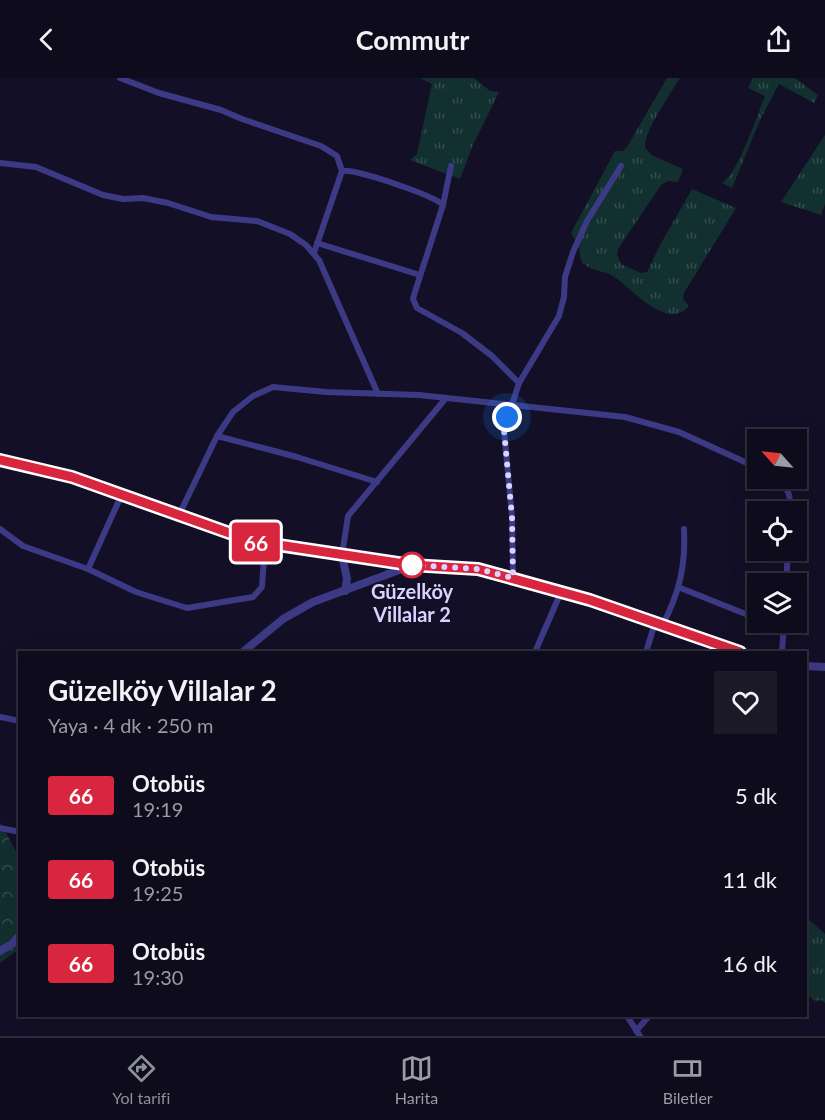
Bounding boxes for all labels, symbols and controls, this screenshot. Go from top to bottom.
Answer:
icon: back [30,23,63,56]
text: Commutr [356,23,469,56]
icon: share [762,23,795,56]
your location [492,402,522,432]
north arrow [747,429,807,489]
map controls [747,429,807,633]
button: locate [747,501,807,561]
line badge: 66 [229,522,283,562]
text: 66 [244,530,268,555]
marker: Güzelköy Villalar 2 [399,552,425,578]
button: layers [747,573,807,633]
place label: Güzelköy Villalar 2 [371,579,454,626]
button: heart [714,671,777,734]
text: Güzelköy Villalar 2 [48,673,277,707]
text: Yaya · 4 dk · 250 m [48,713,213,737]
text: Otobüs [132,770,205,797]
text: 5 dk [735,782,777,809]
text: 66 [69,783,93,808]
text: 19:19 [132,797,183,821]
text: Otobüs [132,854,205,881]
text: 11 dk [722,866,777,893]
text: 66 [69,867,93,892]
text: 19:25 [132,881,183,905]
text: Otobüs [132,938,205,965]
text: 16 dk [722,950,777,977]
text: 66 [69,951,93,976]
text: 19:30 [132,965,183,989]
tab: Yol tarifi [112,1052,170,1107]
tab: Harita [395,1052,438,1107]
tab: Biletler [663,1052,713,1107]

